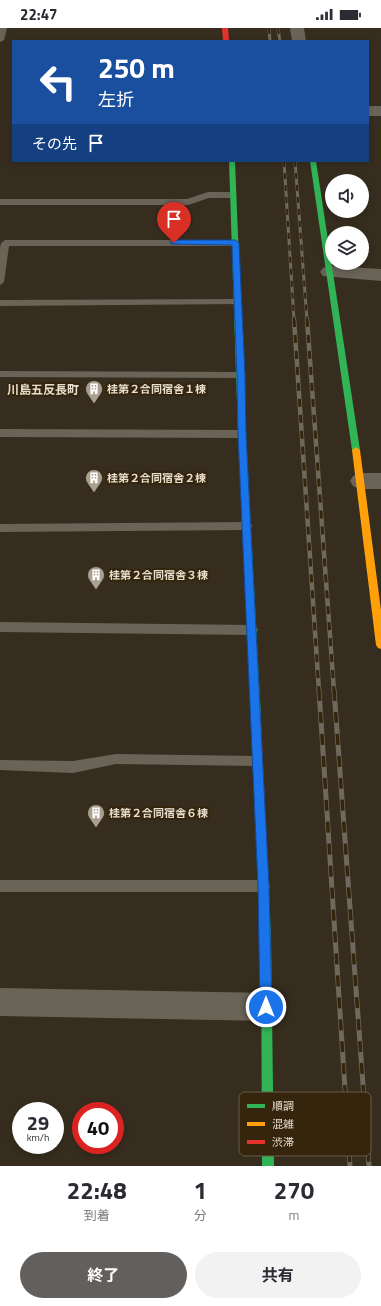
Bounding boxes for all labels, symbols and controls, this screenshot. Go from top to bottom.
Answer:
text: 22:47 [20,3,57,26]
text: 250 m [98,46,175,89]
icon: left [32,56,84,108]
text: 左折 [98,86,134,113]
text: その先 [32,132,77,155]
icon: arrive [85,132,107,154]
map controls [325,174,369,270]
button: sound [325,174,369,218]
pin [157,202,191,243]
icon: arrive [163,208,185,230]
button: layers [325,226,369,270]
building icon: 桂第２合同宿舎１棟 [84,379,104,404]
district label: 川島五反長町 [7,380,79,399]
place label: 桂第２合同宿舎１棟 [107,381,206,397]
building icon: 桂第２合同宿舎２棟 [84,468,104,493]
place label: 桂第２合同宿舎２棟 [107,470,206,486]
building icon: 桂第２合同宿舎３棟 [86,565,106,590]
place label: 桂第２合同宿舎３棟 [109,567,208,583]
building icon: 桂第２合同宿舎６棟 [86,803,106,828]
place label: 桂第２合同宿舎６棟 [109,805,208,821]
position arrow [245,986,287,1028]
legend [239,1092,371,1156]
text: 順調 [272,1098,294,1114]
speed limit sign: 40 [72,1102,124,1154]
text: 29 [27,1107,49,1138]
text: 混雑 [272,1116,294,1132]
text: km/h [27,1130,49,1145]
text: 渋滞 [272,1134,294,1150]
text: 22:48 [67,1172,127,1208]
text: 1 [194,1172,207,1208]
text: 270 [274,1172,314,1208]
text: 到着 [84,1205,110,1225]
text: 分 [194,1205,207,1225]
text: m [289,1205,299,1225]
button: 終了 [20,1252,187,1298]
button: 共有 [195,1252,361,1298]

